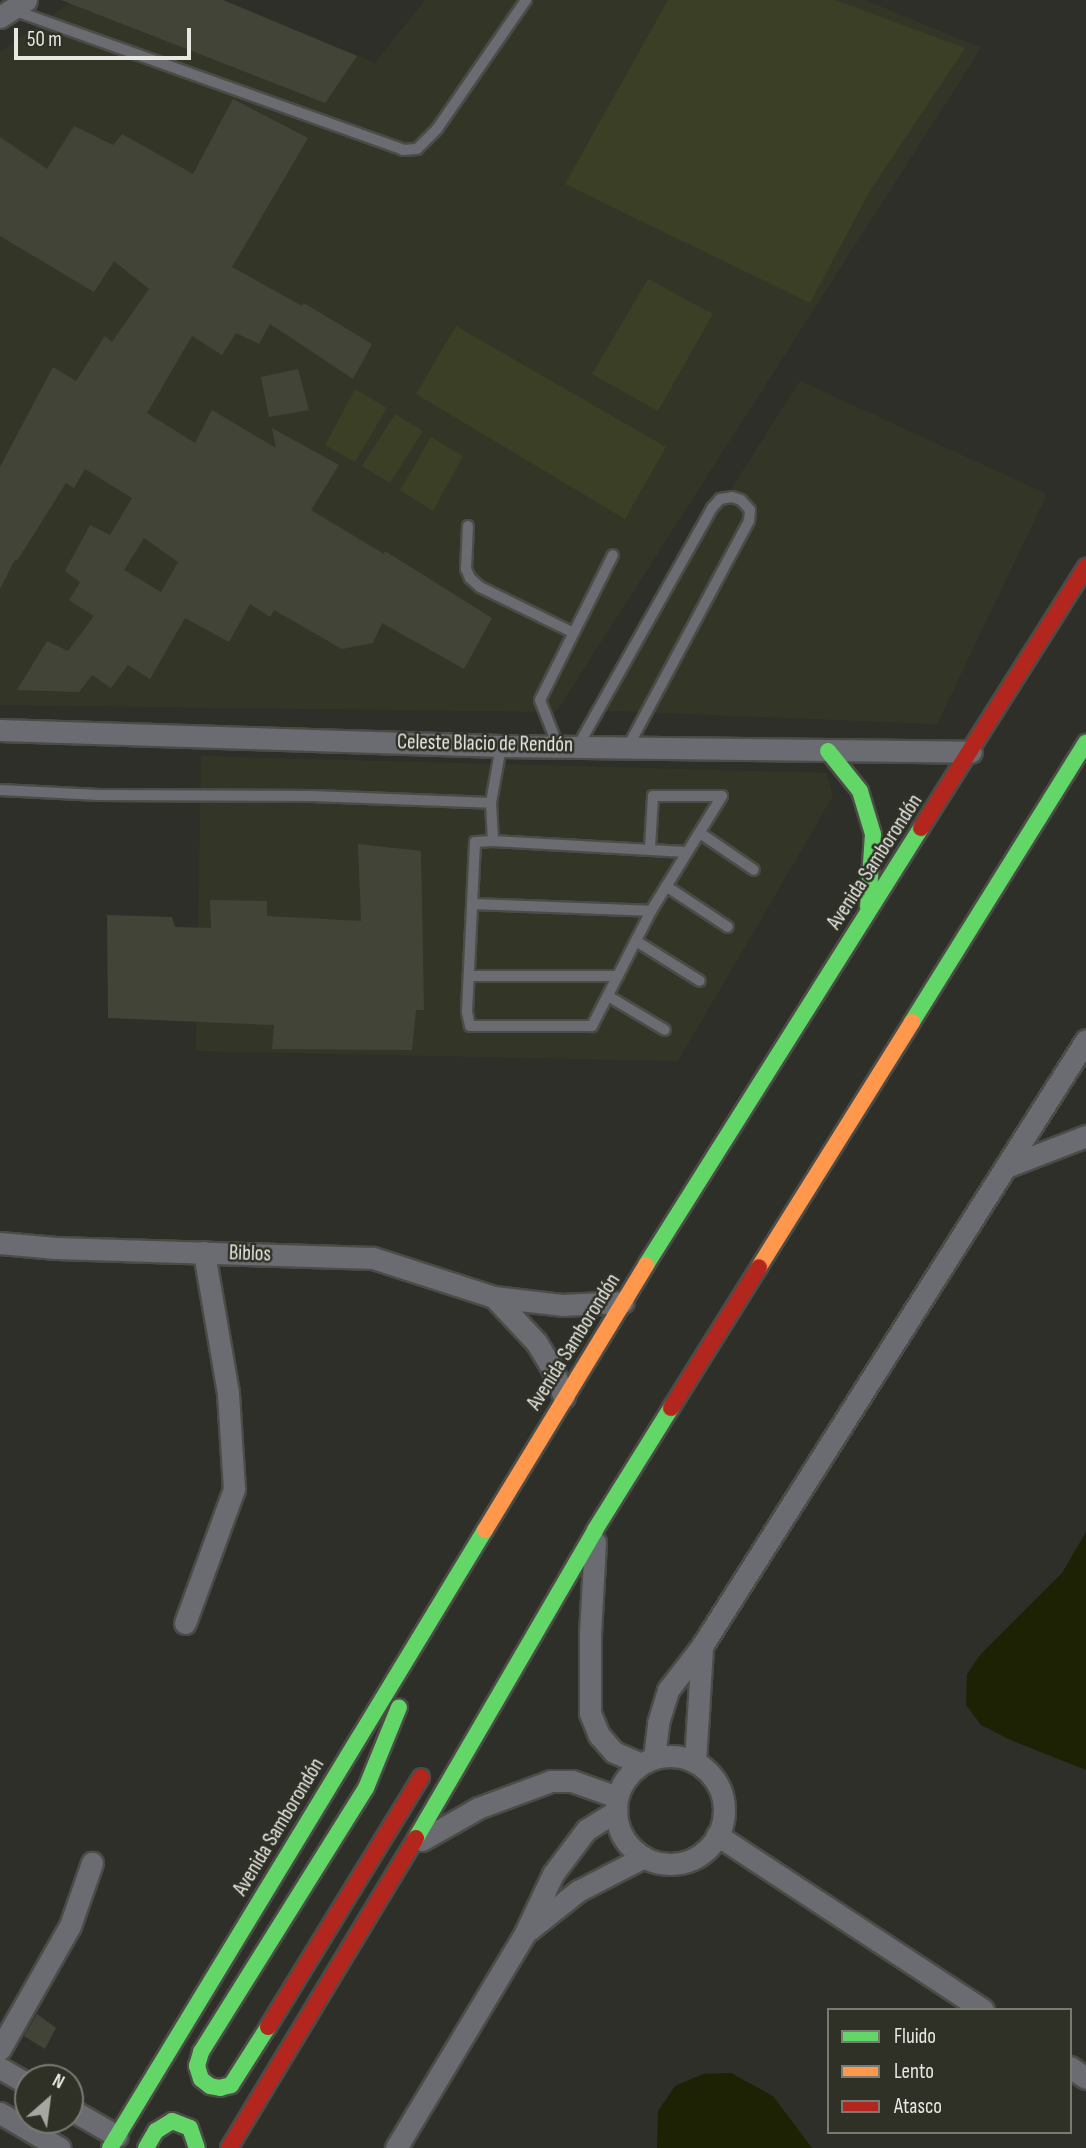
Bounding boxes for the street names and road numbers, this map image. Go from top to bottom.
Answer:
street label: Celeste Blacio de Rendón [397,730,573,758]
street label: Avenida Samborondón [822,790,928,934]
street label: Biblos [229,1241,271,1267]
street label: Avenida Samborondón [522,1269,626,1415]
street label: Avenida Samborondón [228,1754,330,1900]

